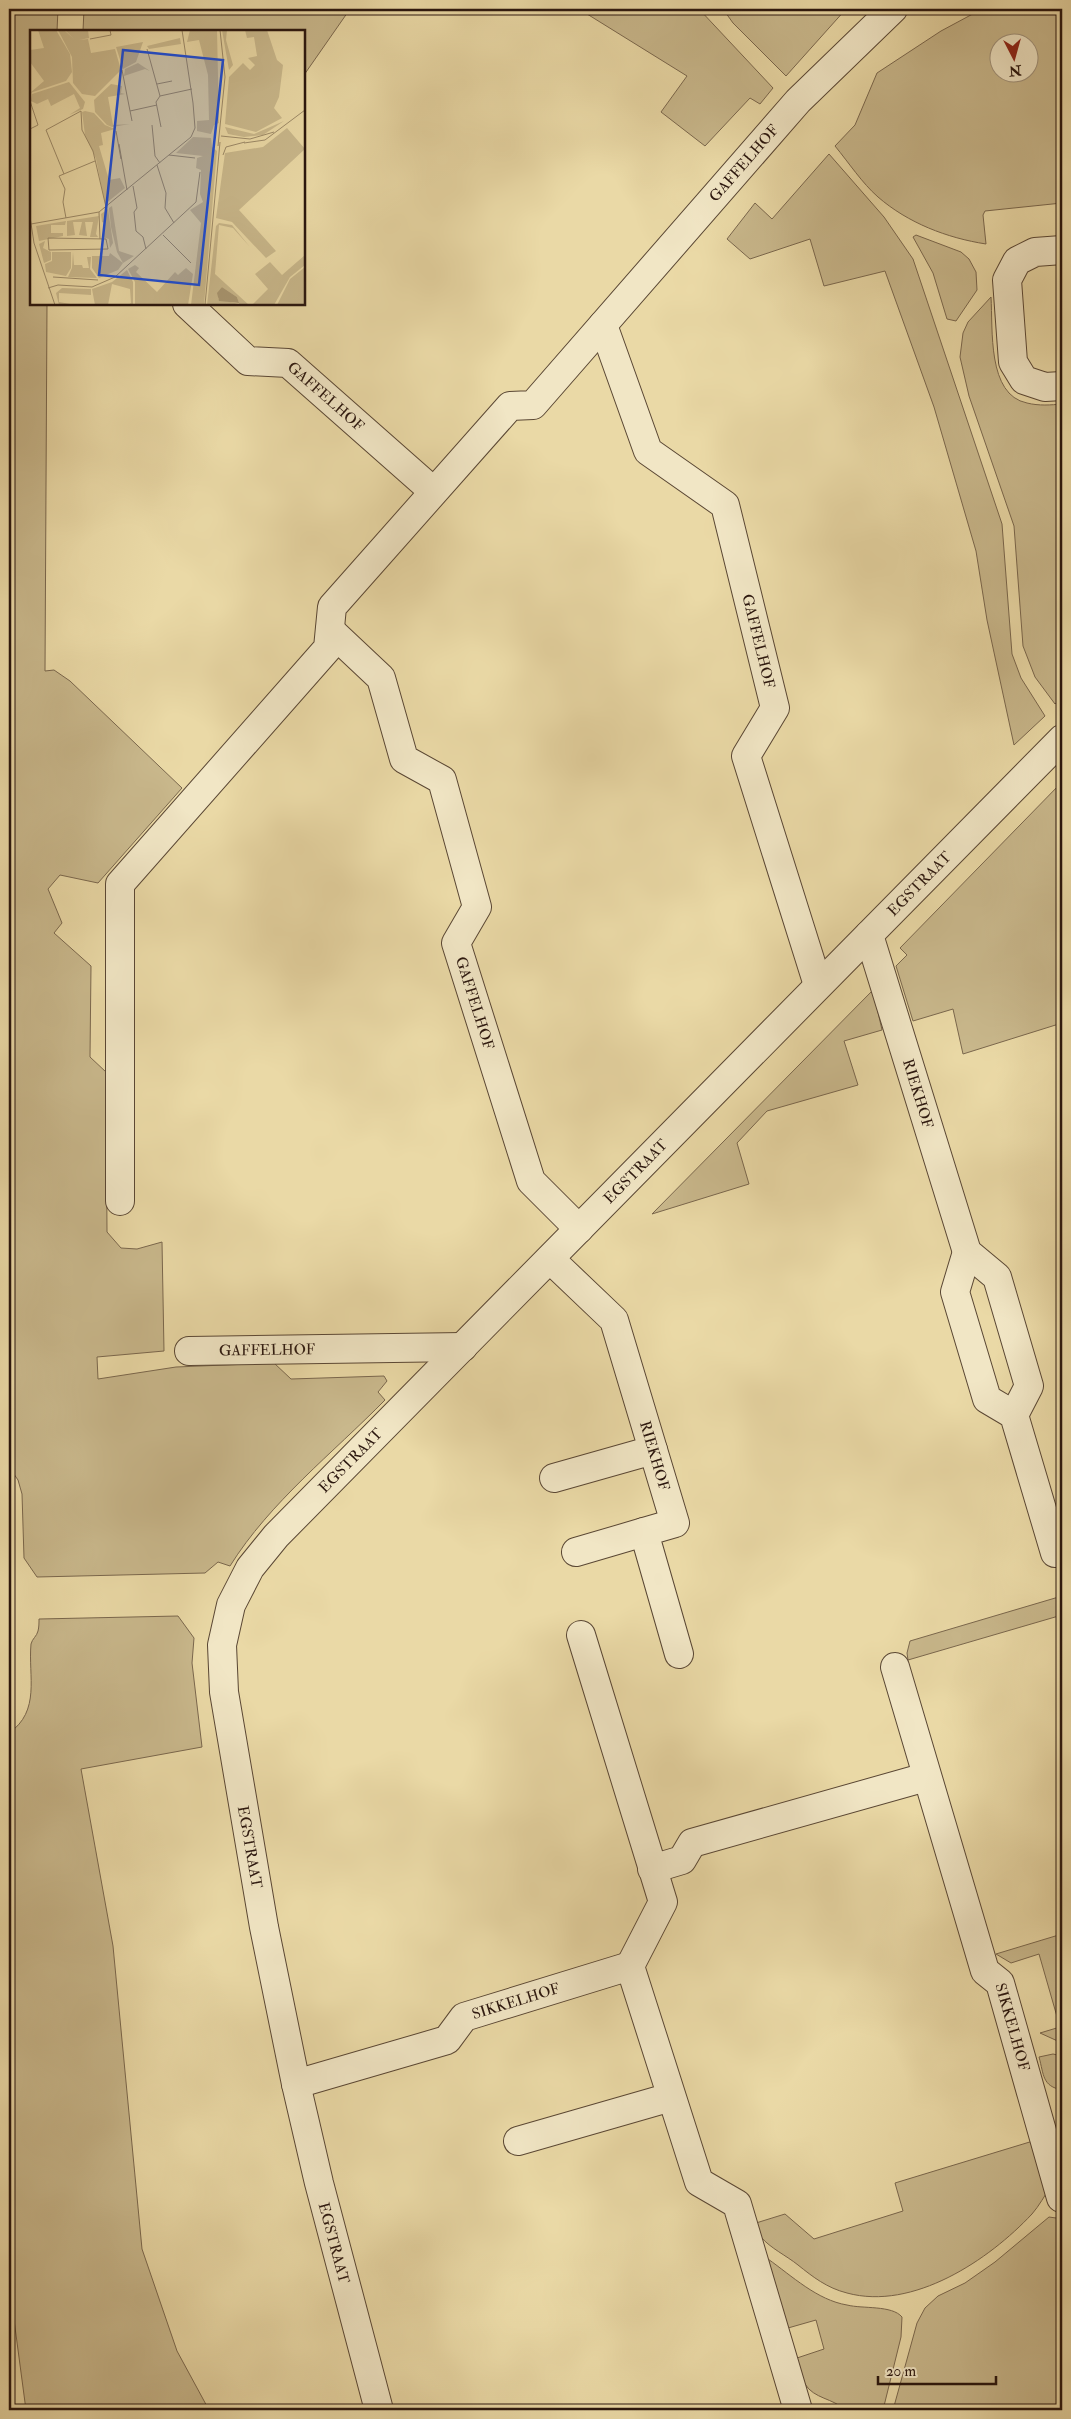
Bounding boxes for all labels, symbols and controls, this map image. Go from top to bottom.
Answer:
inset map [30,30,305,305]
north arrow [988,32,1038,82]
text: N [1008,61,1023,80]
street label: GAFFELHOF [705,121,783,206]
street label: GAFFELHOF [283,358,368,436]
street label: GAFFELHOF [737,592,779,691]
street label: EGSTRAAT [884,848,956,920]
street label: GAFFELHOF [451,954,498,1053]
street label: RIEKHOF [898,1057,937,1131]
street label: EGSTRAAT [600,1135,672,1208]
street label: GAFFELHOF [219,1340,316,1361]
street label: RIEKHOF [635,1419,674,1493]
street label: EGSTRAAT [315,1424,387,1497]
street label: EGSTRAAT [233,1804,266,1890]
street label: SIKKELHOF [470,1979,563,2024]
street label: SIKKELHOF [990,1981,1034,2074]
street label: EGSTRAAT [314,2200,353,2286]
scale bar [878,2354,996,2386]
text: 20 m [886,2362,916,2381]

